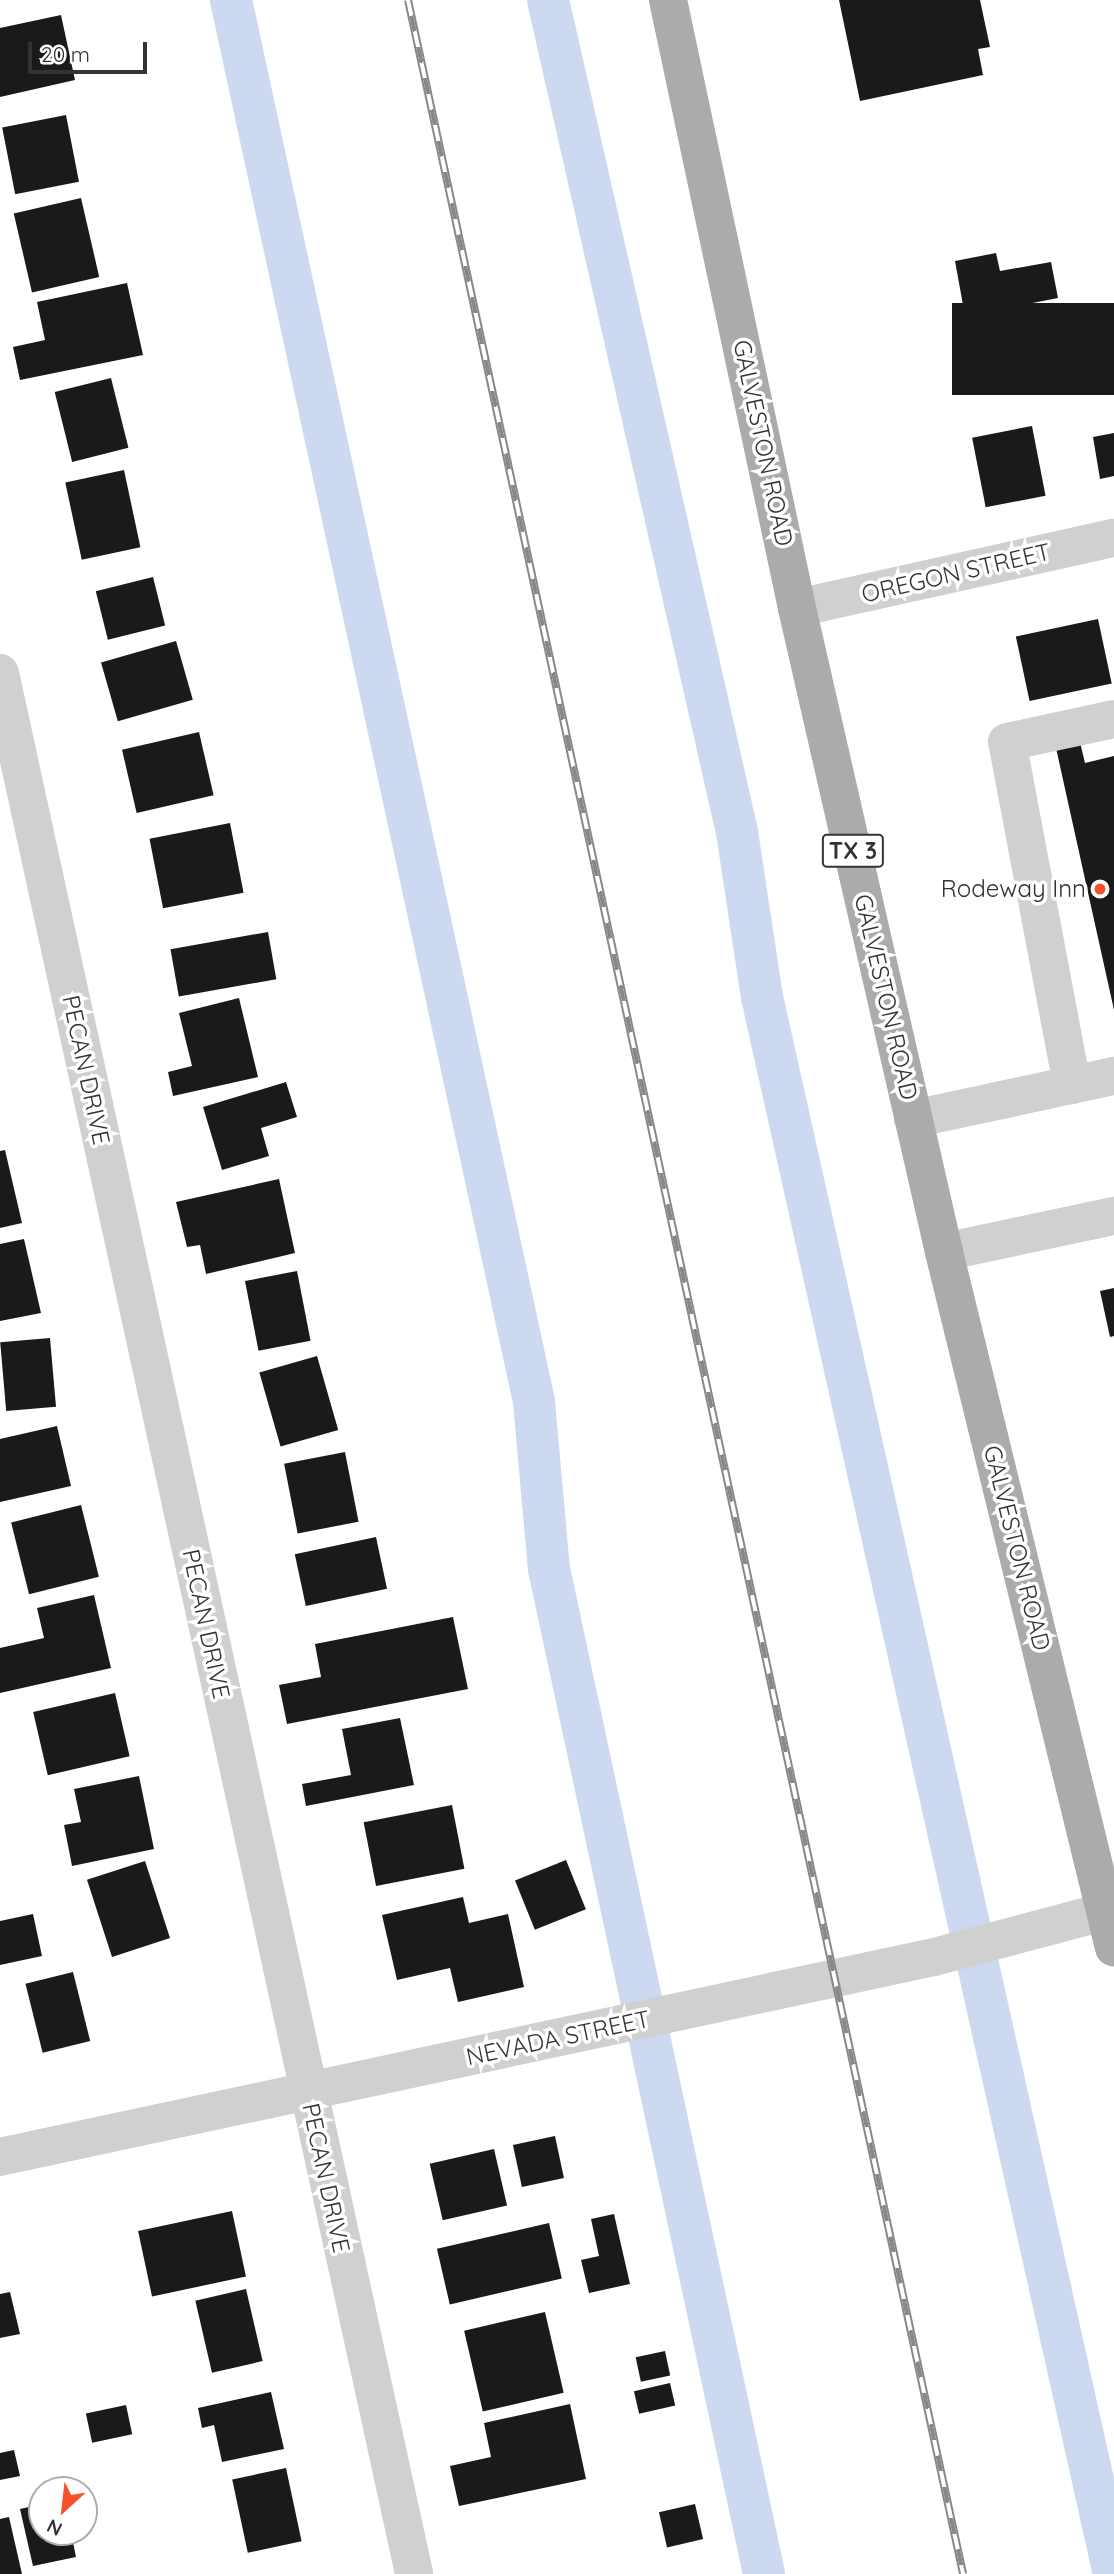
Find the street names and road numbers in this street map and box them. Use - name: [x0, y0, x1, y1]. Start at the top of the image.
- street label: GALVESTON ROAD: [727, 337, 799, 549]
- street label: OREGON STREET: [859, 537, 1053, 609]
- road number: TX 3: [822, 832, 884, 870]
- street label: GALVESTON ROAD: [848, 891, 924, 1103]
- street label: PECAN DRIVE: [56, 993, 116, 1147]
- street label: GALVESTON ROAD: [978, 1443, 1056, 1653]
- street label: PECAN DRIVE: [176, 1547, 236, 1701]
- street label: NEVADA STREET: [464, 2004, 652, 2072]
- street label: PECAN DRIVE: [296, 2101, 356, 2255]

